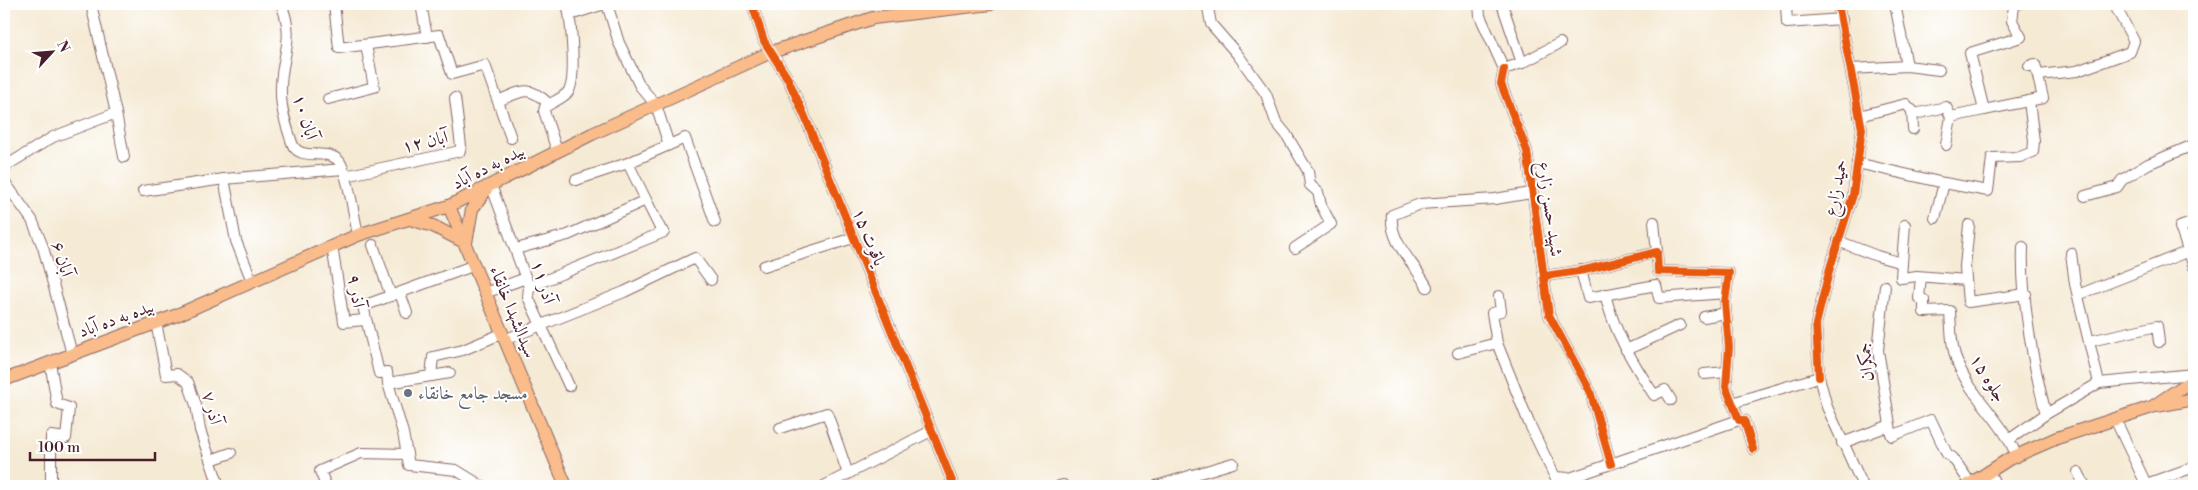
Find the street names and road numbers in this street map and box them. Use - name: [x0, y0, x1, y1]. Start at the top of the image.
- street label: آبان ۱۰: [287, 91, 323, 145]
- street label: آبان ۱۲: [400, 125, 452, 158]
- street label: بیده به ده آباد: [448, 139, 528, 195]
- street label: حمید زارع: [1819, 157, 1856, 219]
- street label: شهید حسن زارع: [1529, 160, 1568, 258]
- street label: یاقوت ۱۵: [847, 205, 892, 271]
- street label: آبان ۶: [46, 238, 79, 282]
- street label: آذر ۱۱: [526, 258, 561, 308]
- street label: سیدالشهدا خانقاء: [484, 262, 542, 362]
- street label: آذر ۹: [342, 273, 370, 311]
- street label: بیده به ده آباد: [75, 295, 157, 343]
- street label: جمکران: [1853, 341, 1879, 383]
- street label: جلوه ۱۵: [1964, 350, 2012, 406]
- street label: آذر ۷: [197, 389, 228, 429]

